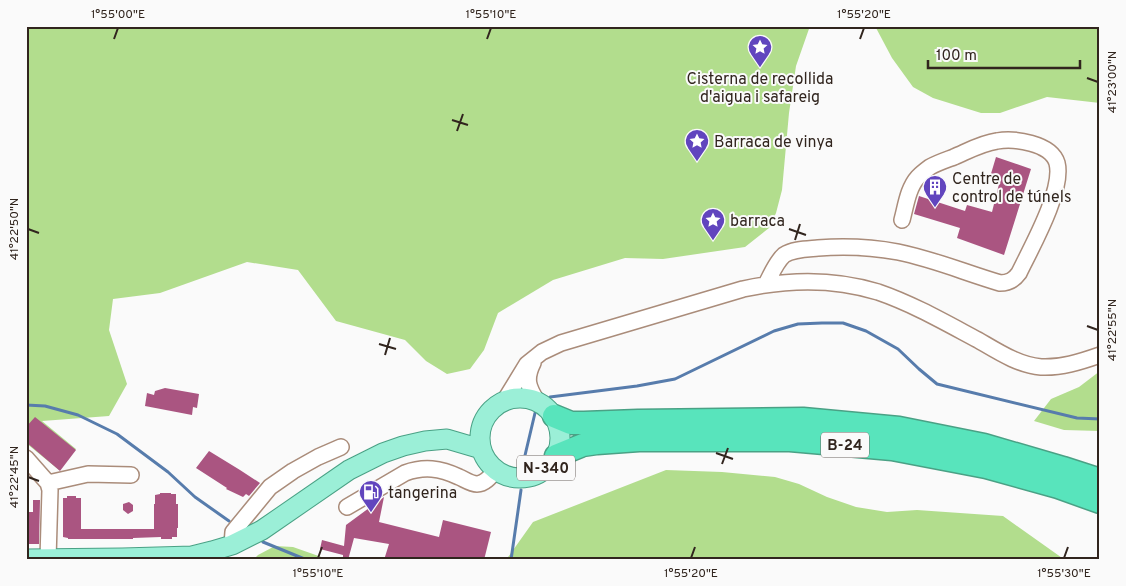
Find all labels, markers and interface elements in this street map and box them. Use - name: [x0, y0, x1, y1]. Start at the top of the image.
- text: 1°55'00"E: [91, 7, 145, 23]
- text: 1°55'10"E: [465, 7, 517, 23]
- text: 1°55'20"E: [837, 7, 891, 23]
- place icon: Cisterna de recollida d'aigua i safareig: [747, 34, 773, 68]
- scale bar: [928, 38, 1081, 70]
- text: 100 m: [936, 47, 977, 66]
- text: 41°23'00"N: [1105, 51, 1121, 113]
- place label: Cisterna de recollida d'aigua i safareig: [687, 70, 833, 108]
- place icon: Barraca de vinya: [684, 128, 710, 162]
- place label: Barraca de vinya: [714, 133, 833, 153]
- place label: Centre de control de túnels: [952, 170, 1071, 208]
- building icon: Centre de control de túnels: [922, 174, 948, 208]
- text: 41°22'50"N: [7, 198, 23, 260]
- place icon: barraca: [700, 207, 726, 241]
- place label: barraca: [730, 212, 785, 232]
- text: 41°22'55"N: [1105, 299, 1121, 361]
- road number: B-24: [821, 432, 869, 458]
- text: 41°22'45"N: [7, 446, 23, 508]
- road number: N-340: [517, 456, 575, 480]
- fuel station icon: tangerina: [358, 479, 384, 513]
- place label: tangerina: [388, 484, 457, 504]
- text: 1°55'10"E: [292, 566, 344, 582]
- text: 1°55'20"E: [664, 566, 718, 582]
- text: 1°55'30"E: [1037, 566, 1091, 582]

